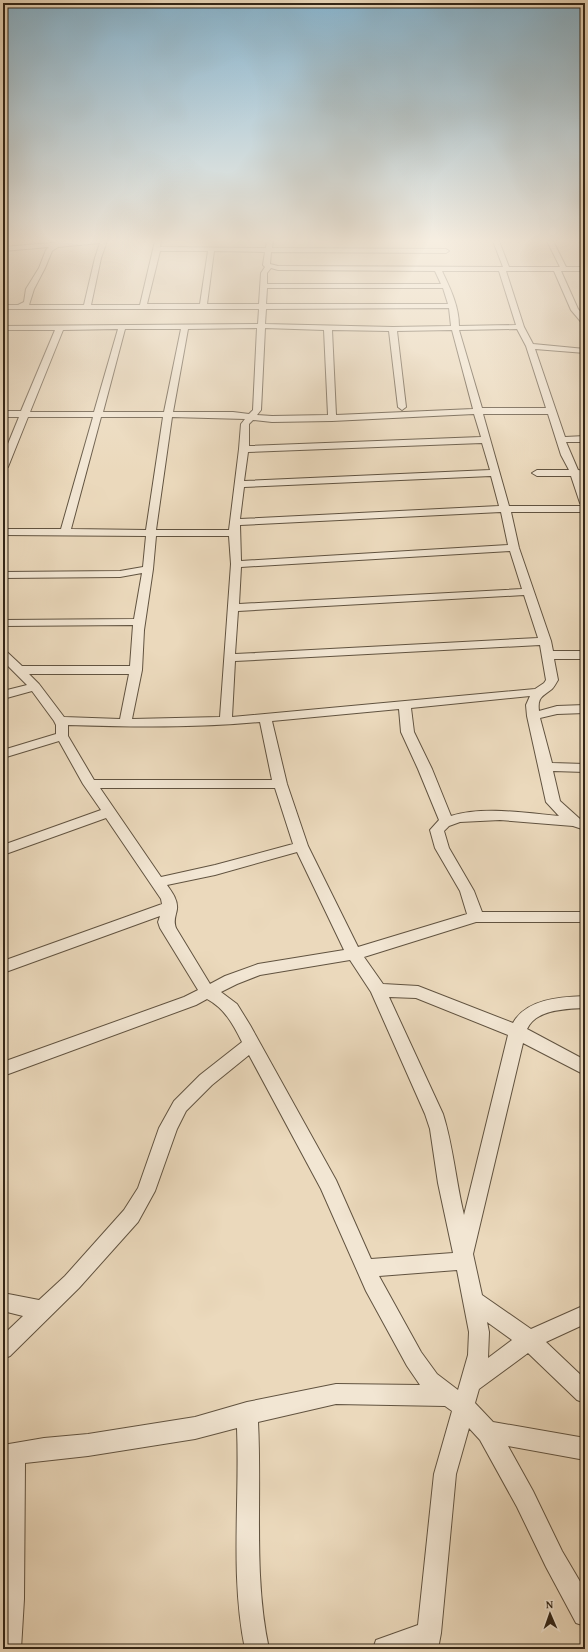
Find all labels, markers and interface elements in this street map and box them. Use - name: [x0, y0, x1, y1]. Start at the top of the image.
- north arrow: [530, 1594, 570, 1634]
- text: N: [546, 1596, 554, 1612]

